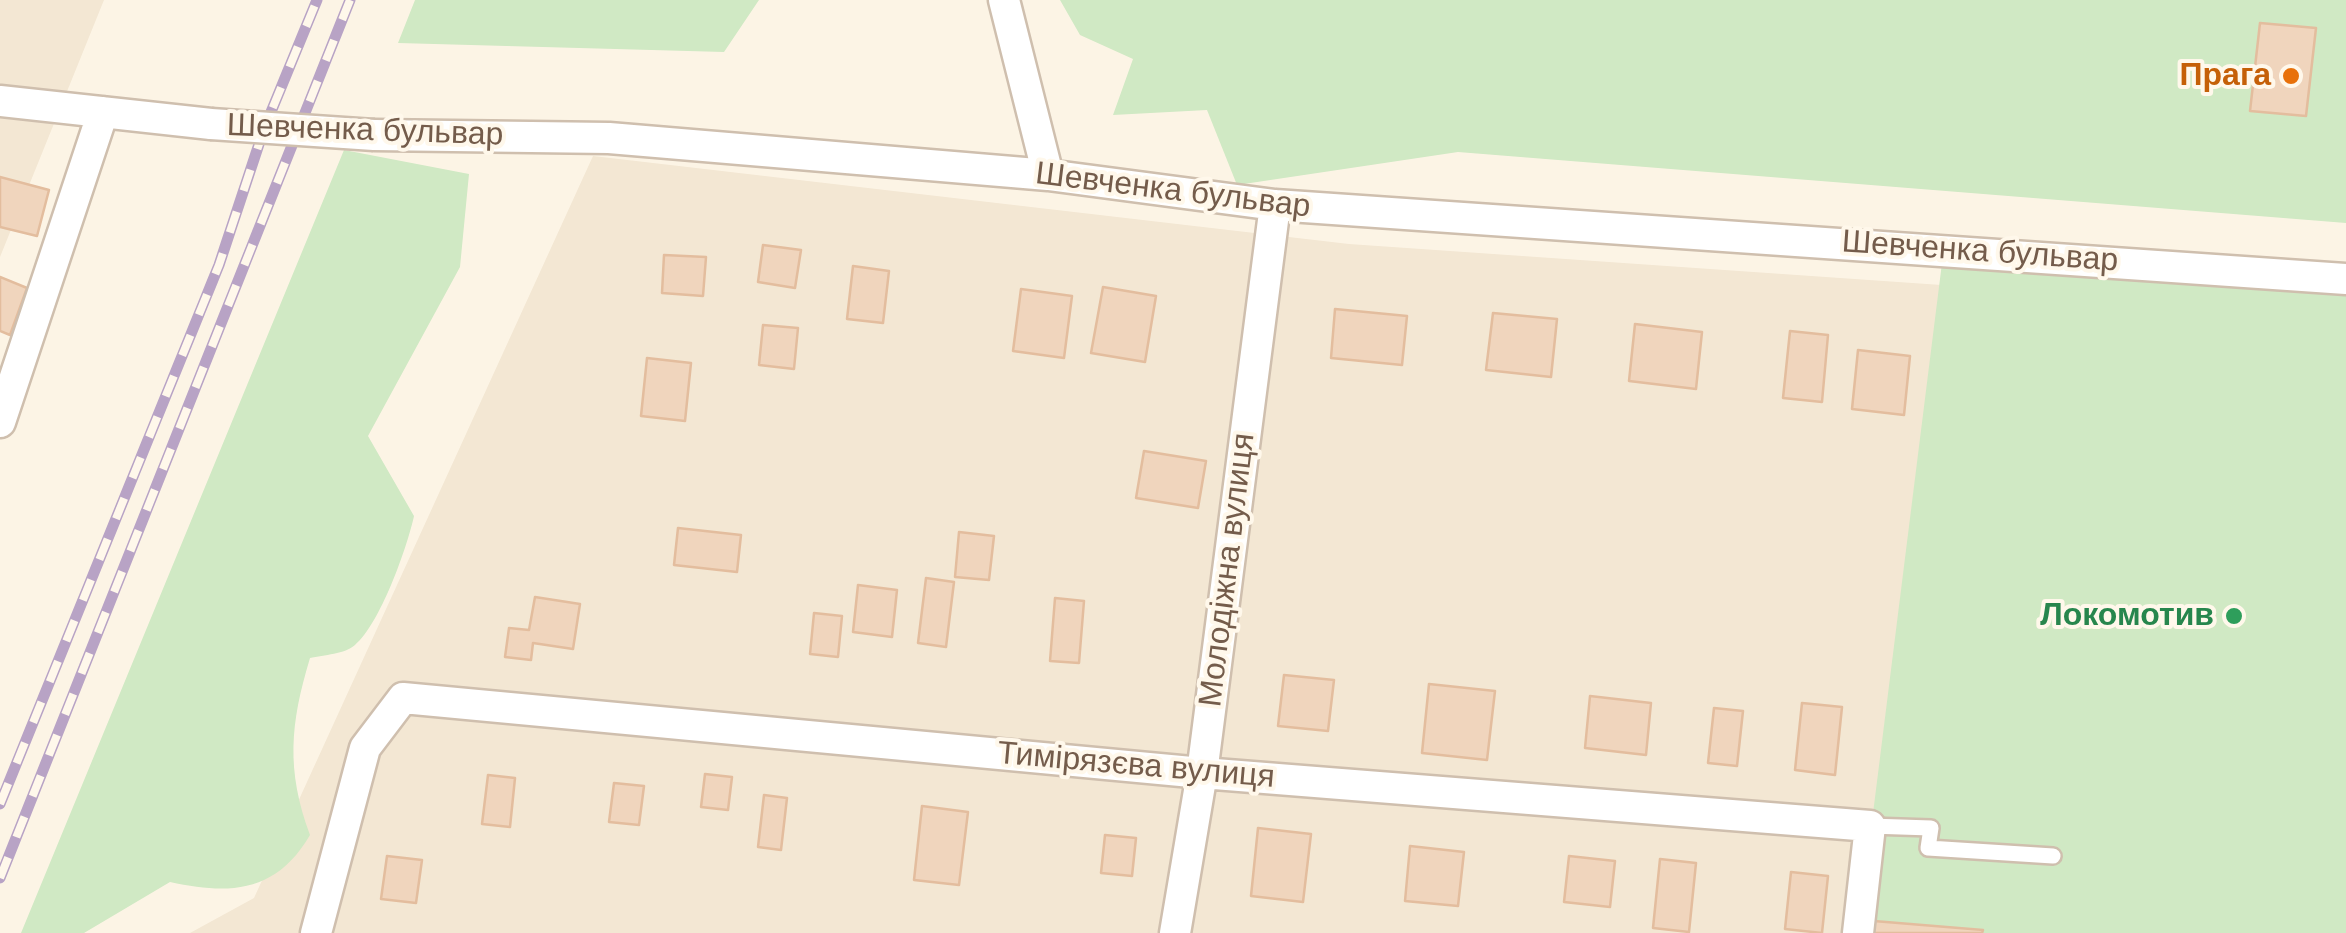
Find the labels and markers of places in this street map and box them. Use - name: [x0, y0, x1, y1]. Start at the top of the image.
- place label: Прага: [2180, 57, 2271, 95]
- marker: Прага: [2280, 65, 2302, 87]
- place label: Локомотив: [2040, 597, 2214, 635]
- marker: Локомотив: [2223, 605, 2245, 627]

